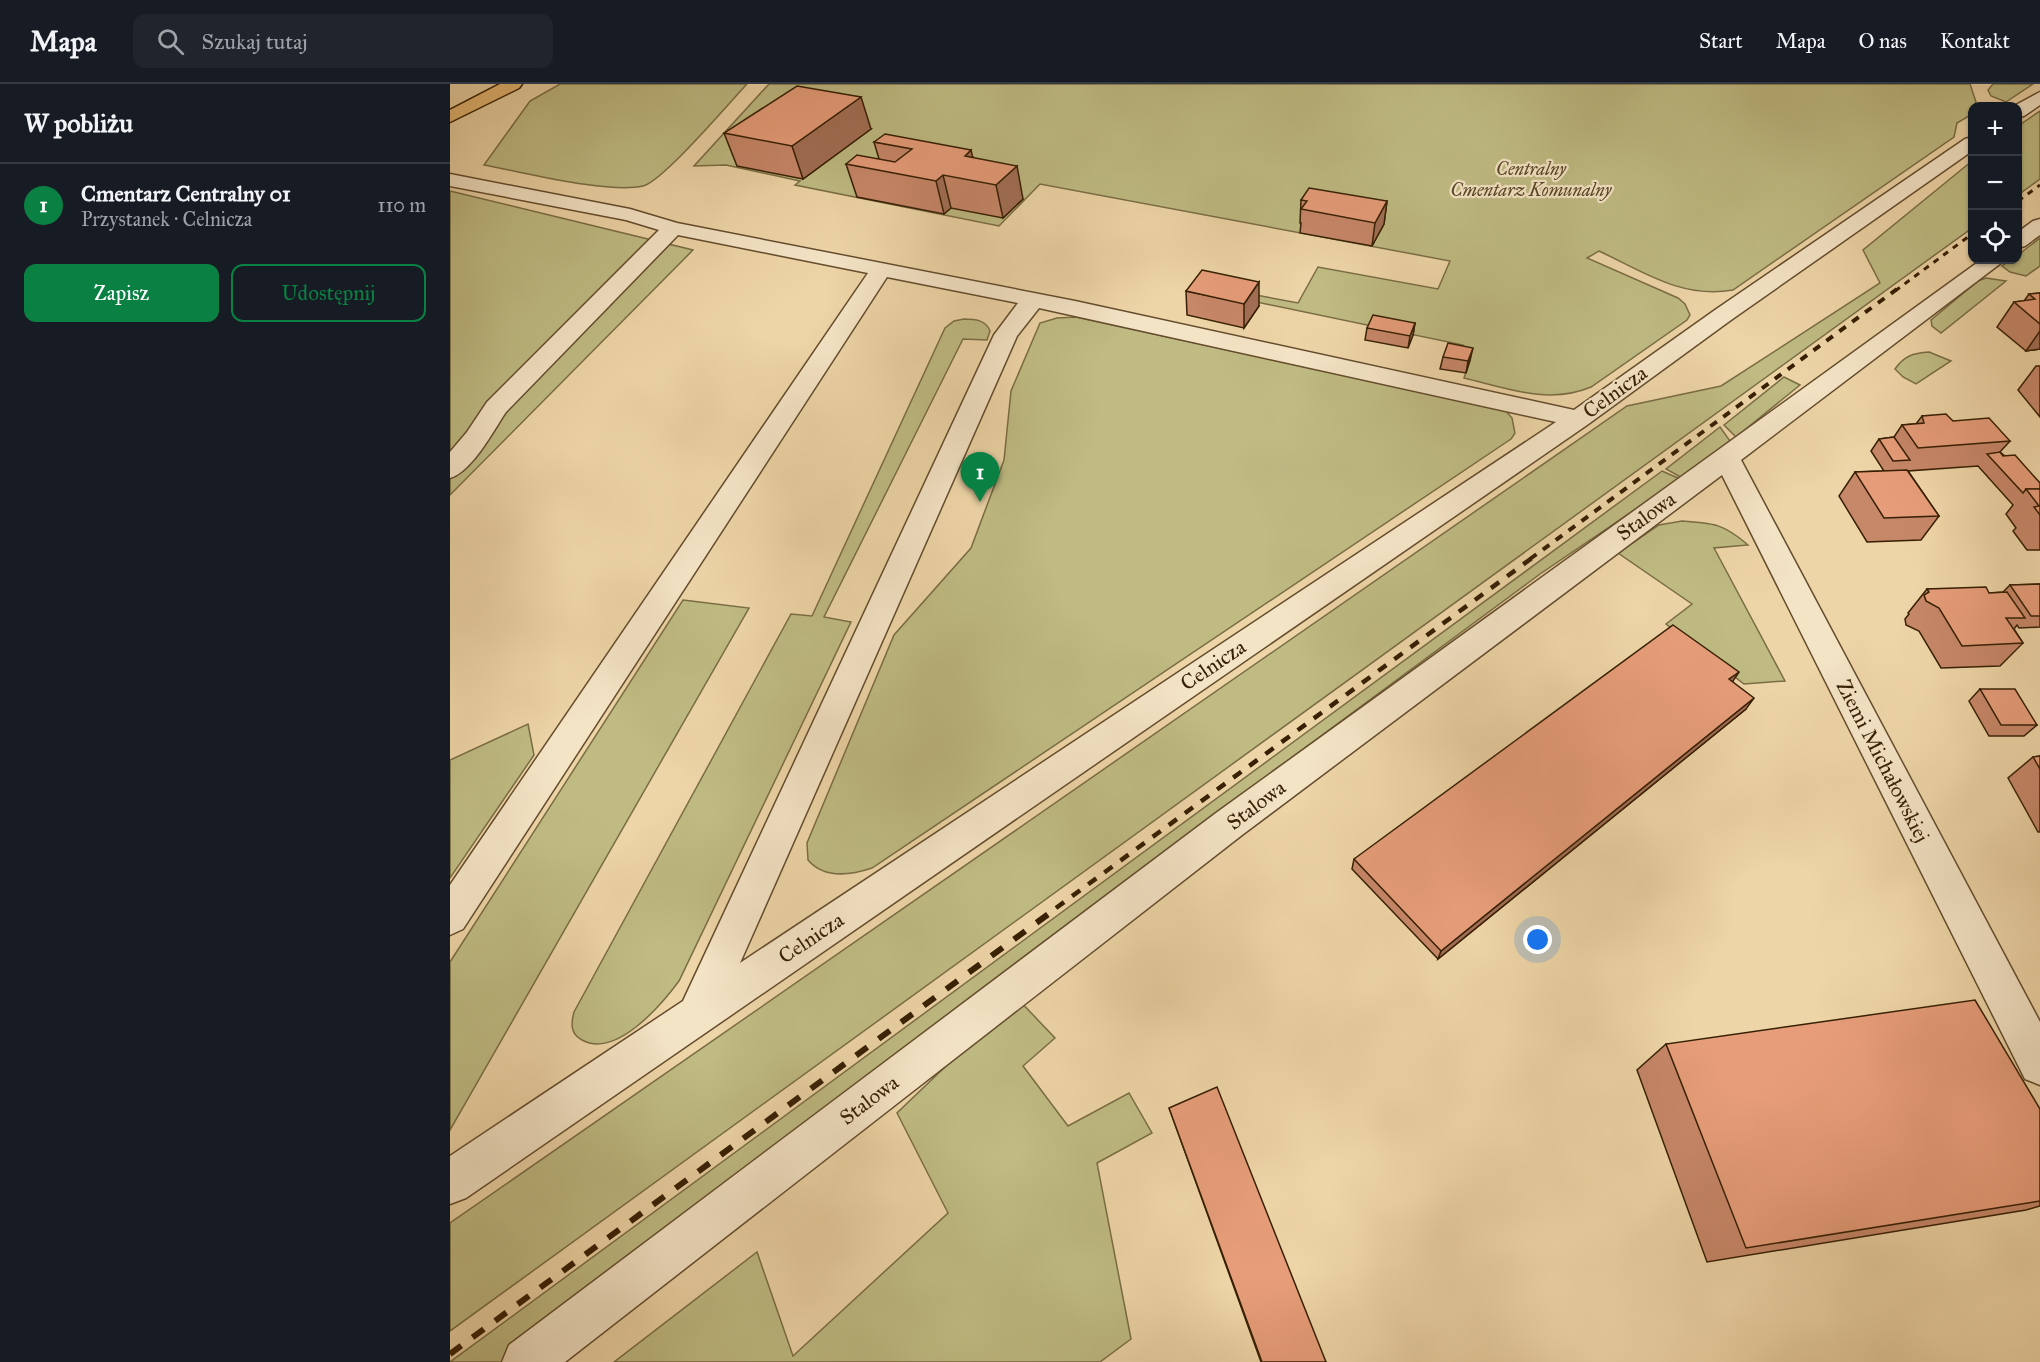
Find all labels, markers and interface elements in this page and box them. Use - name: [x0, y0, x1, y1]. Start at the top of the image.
- search box: [133, 14, 553, 68]
- text: Mapa: [30, 24, 97, 59]
- icon: search: [154, 25, 187, 58]
- text: Szukaj tutaj: [202, 28, 308, 55]
- text: Start: [1699, 28, 1743, 54]
- text: Mapa: [1776, 28, 1826, 54]
- text: O nas: [1859, 28, 1907, 54]
- text: Kontakt: [1940, 28, 2010, 54]
- map controls: [1968, 102, 2022, 264]
- button: +: [1968, 102, 2022, 156]
- text: W pobliżu: [24, 107, 133, 139]
- button: −: [1968, 156, 2022, 210]
- park label: Centralny Cmentarz Komunalny: [1451, 158, 1613, 201]
- text: Cmentarz Centralny 01: [81, 180, 291, 207]
- text: 1: [40, 193, 47, 217]
- text: 110 m: [378, 193, 426, 217]
- text: Przystanek · Celnicza: [81, 207, 252, 231]
- button: locate: [1968, 210, 2022, 264]
- button: Zapisz: [24, 264, 219, 322]
- button: Udostępnij: [231, 264, 426, 322]
- street label: Celnicza: [1578, 360, 1652, 424]
- pin: 1: [960, 452, 1000, 502]
- street label: Stalowa: [1611, 486, 1681, 546]
- street label: Celnicza: [1175, 634, 1251, 696]
- street label: Ziemi Michałowskiej: [1831, 675, 1935, 847]
- street label: Stalowa: [1221, 774, 1291, 836]
- street label: Celnicza: [773, 907, 849, 969]
- your location: [1523, 925, 1552, 954]
- street label: Stalowa: [834, 1069, 904, 1131]

